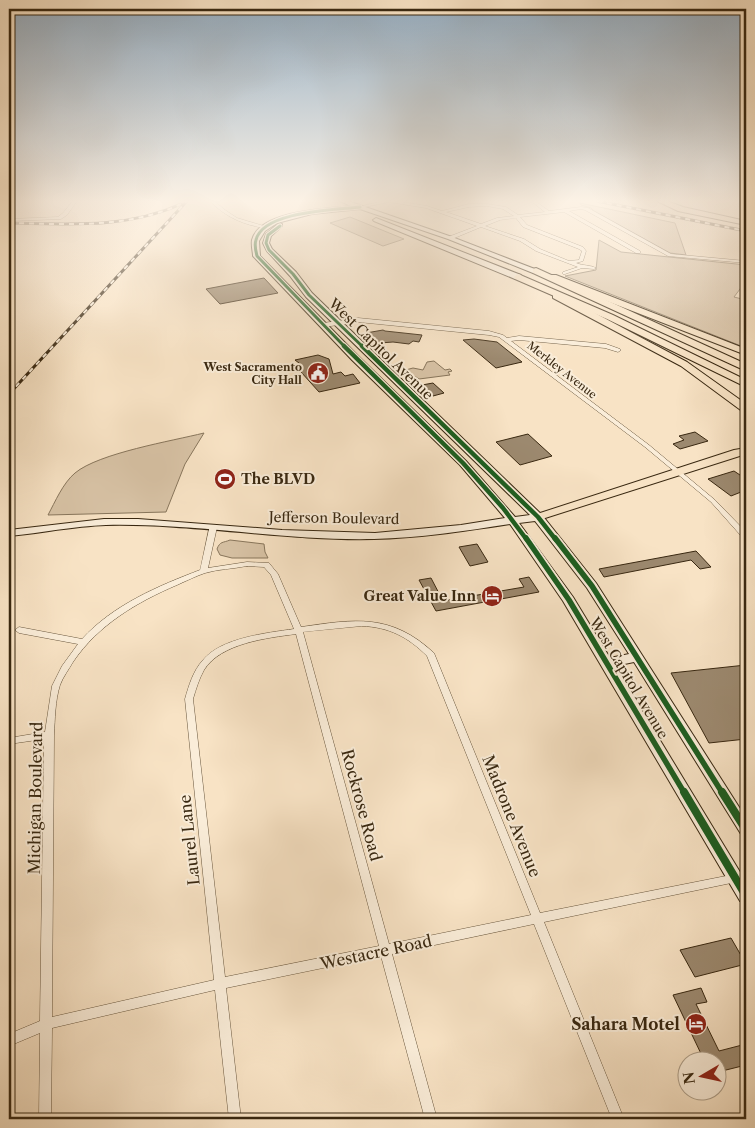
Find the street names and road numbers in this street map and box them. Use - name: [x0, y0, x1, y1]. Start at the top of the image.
- street label: West Capitol Avenue: [324, 294, 437, 404]
- street label: Merkley Avenue: [524, 338, 600, 402]
- street label: Jefferson Boulevard: [267, 508, 400, 528]
- street label: West Capitol Avenue: [585, 613, 672, 742]
- street label: Michigan Boulevard: [24, 721, 46, 874]
- street label: Rockrose Road: [337, 747, 387, 863]
- street label: Madrone Avenue: [478, 752, 546, 880]
- street label: Laurel Lane: [174, 794, 204, 886]
- street label: Westacre Road: [317, 930, 434, 974]

